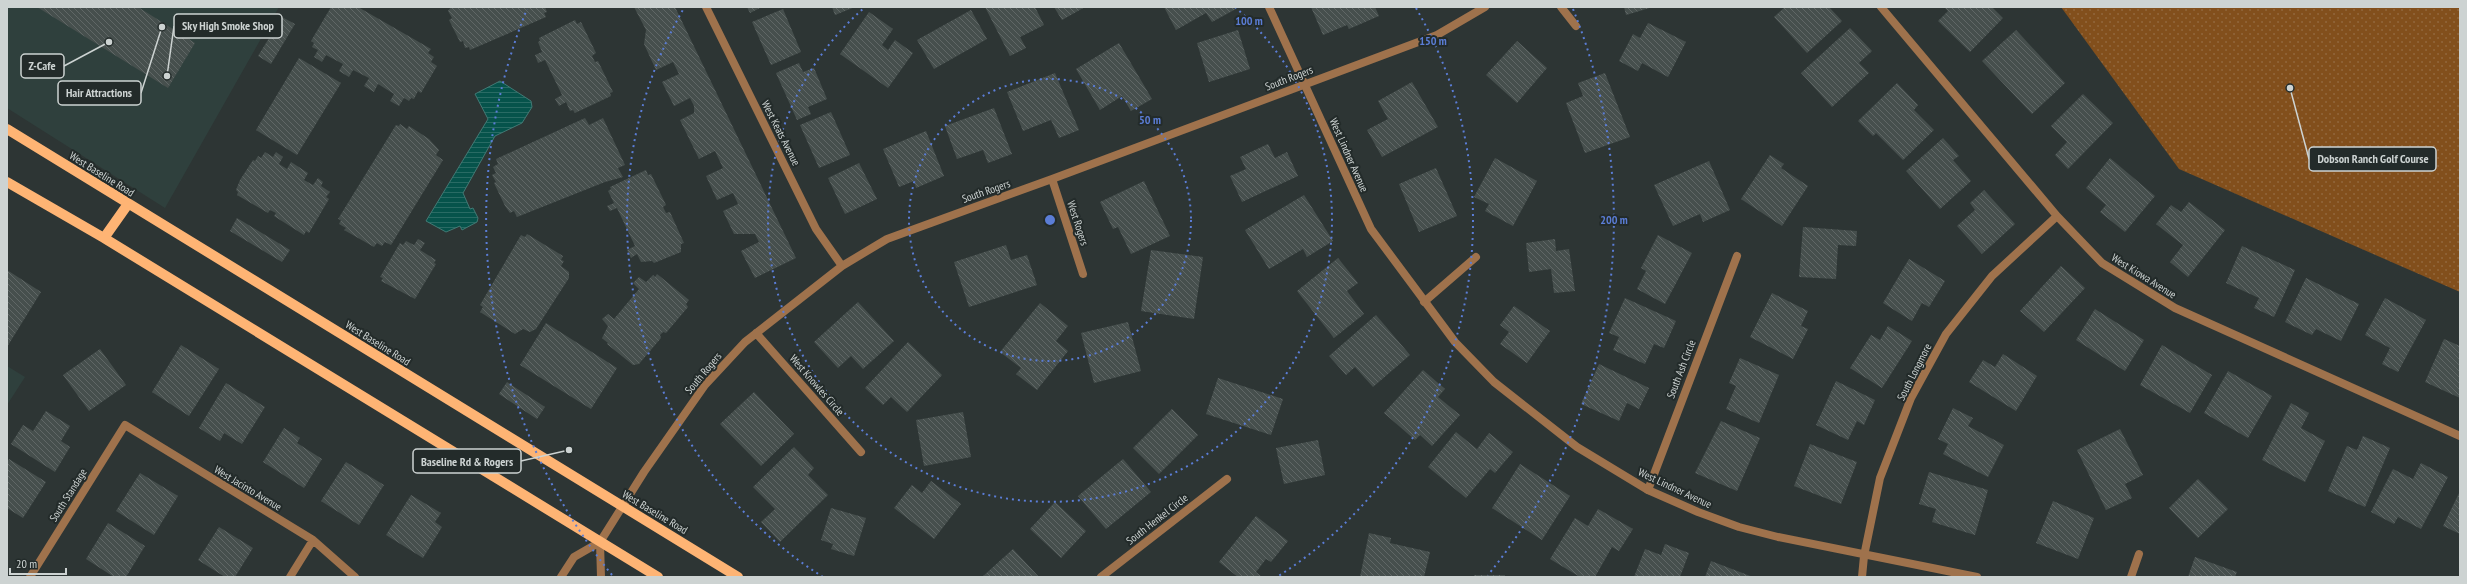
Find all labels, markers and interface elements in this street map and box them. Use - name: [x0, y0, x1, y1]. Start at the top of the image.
- text: 100 m: [1235, 13, 1263, 28]
- callout: Sky High Smoke Shop: [174, 14, 282, 38]
- text: Sky High Smoke Shop: [182, 18, 275, 33]
- text: 150 m: [1419, 33, 1447, 48]
- callout: Z-Cafe: [21, 54, 64, 78]
- text: Z-Cafe: [28, 58, 56, 73]
- street label: South Rogers: [1263, 62, 1315, 94]
- callout: Hair Attractions: [58, 81, 141, 105]
- text: Hair Attractions: [66, 85, 132, 100]
- street label: West Keats Avenue: [759, 98, 804, 168]
- text: 50 m: [1139, 112, 1161, 127]
- street label: West Lindner Avenue: [1326, 116, 1372, 195]
- callout: Dobson Ranch Golf Course: [2309, 147, 2436, 171]
- street label: West Baseline Road: [67, 148, 137, 200]
- text: Dobson Ranch Golf Course: [2317, 151, 2429, 166]
- street label: South Rogers: [960, 176, 1012, 206]
- street label: West Rogers: [1064, 199, 1092, 247]
- text: 200 m: [1600, 212, 1628, 227]
- centre of rings: [1043, 213, 1057, 227]
- street label: West Kiowa Avenue: [2109, 251, 2179, 302]
- street label: West Baseline Road: [343, 317, 413, 369]
- street label: South Ash Circle: [1663, 337, 1699, 400]
- street label: South Longmore: [1894, 341, 1935, 403]
- street label: South Rogers: [682, 349, 725, 397]
- street label: West Knowles Circle: [787, 352, 848, 419]
- callout: Baseline Rd & Rogers: [413, 449, 521, 473]
- text: Baseline Rd & Rogers: [421, 454, 513, 469]
- street label: West Jacinto Avenue: [212, 462, 285, 514]
- street label: West Lindner Avenue: [1636, 465, 1714, 511]
- street label: South Standage: [46, 466, 90, 524]
- street label: West Baseline Road: [620, 487, 690, 537]
- street label: South Henkel Circle: [1123, 490, 1191, 548]
- scale bar: [10, 550, 66, 576]
- text: 20 m: [16, 556, 37, 571]

